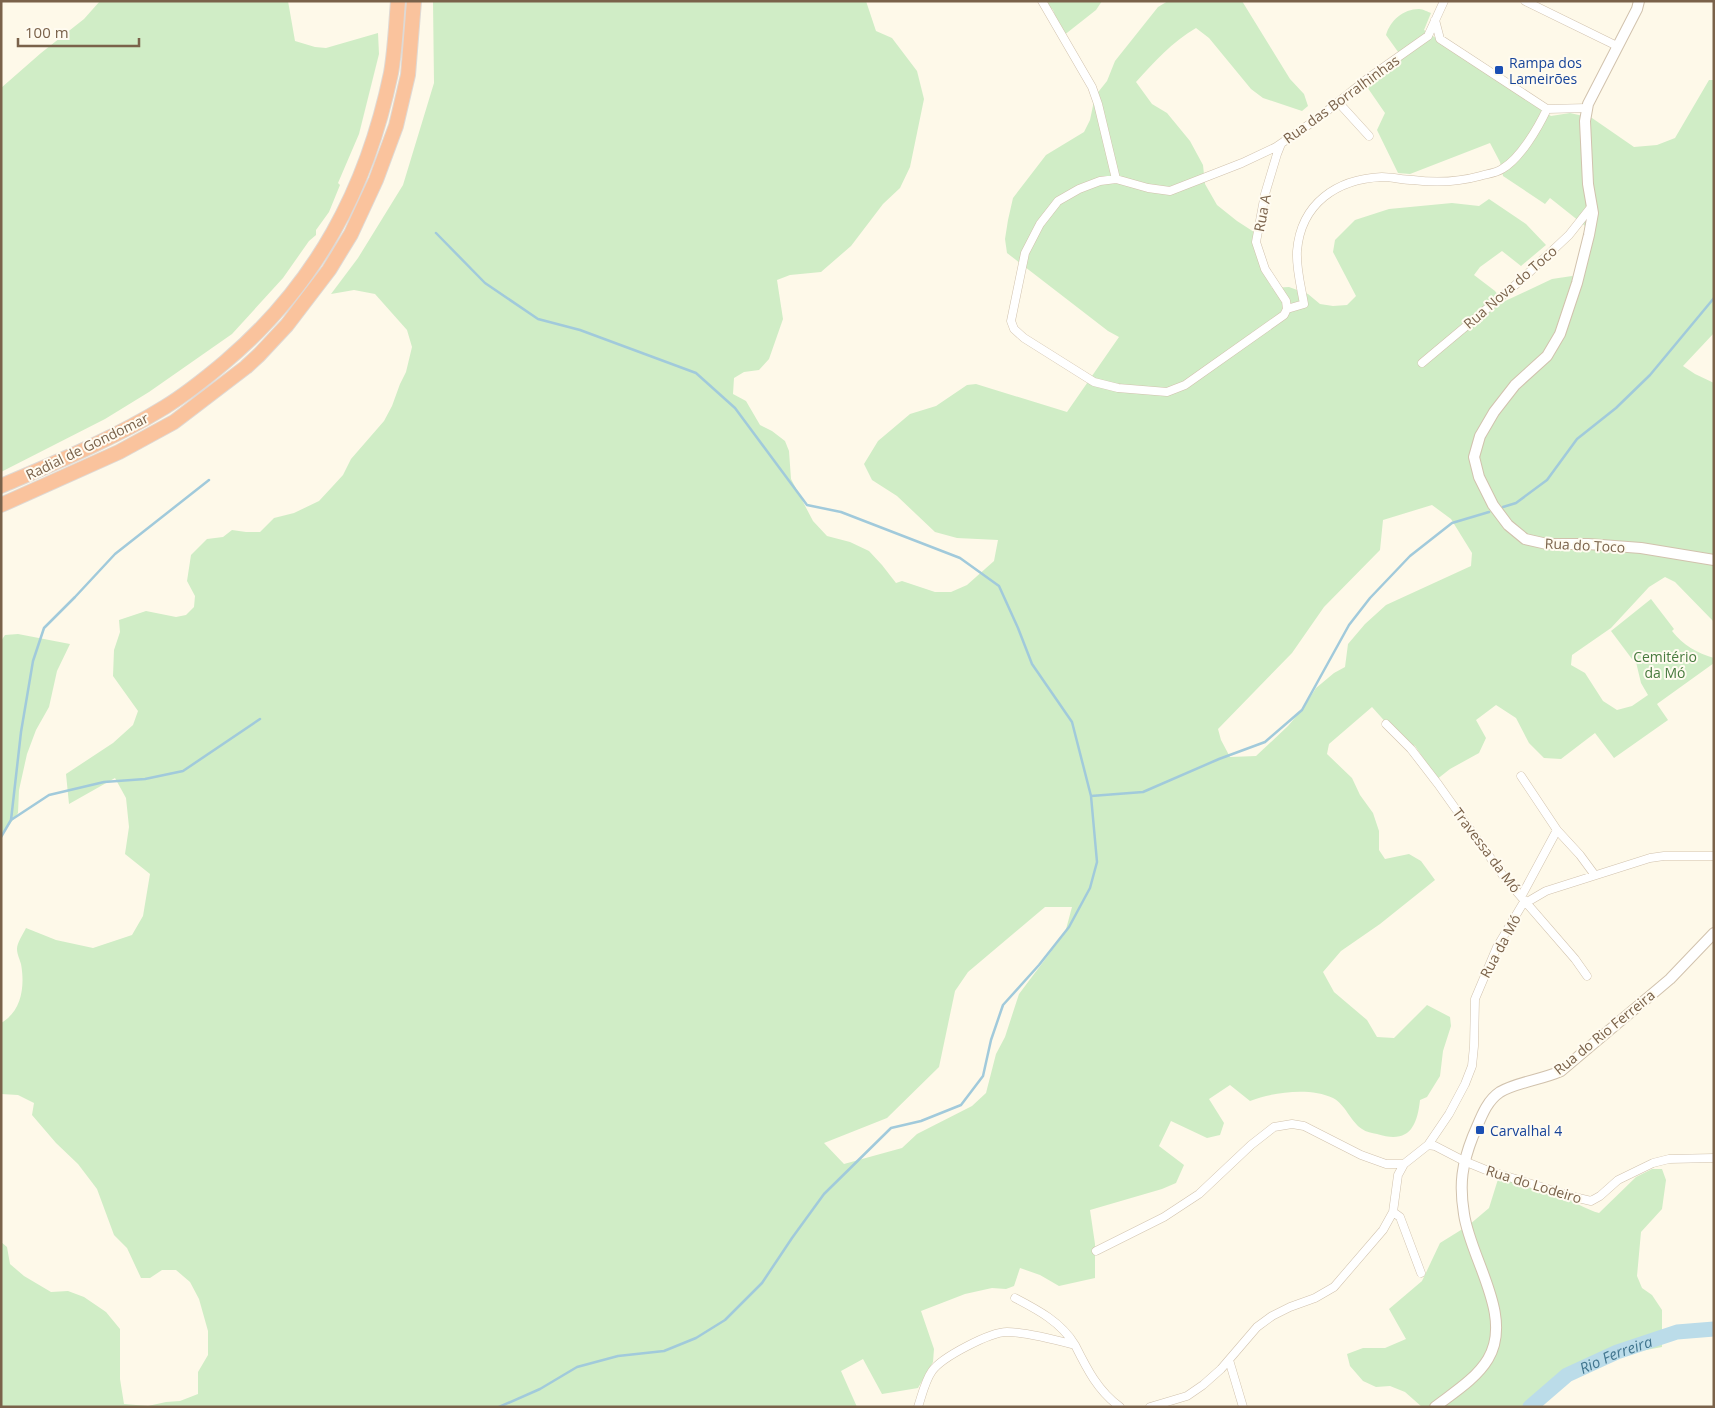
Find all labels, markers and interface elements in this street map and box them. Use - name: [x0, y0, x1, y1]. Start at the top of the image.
- scale bar: [18, 15, 139, 47]
- text: 100 m: [25, 22, 69, 42]
- street label: Rua das Borralhinhas: [1279, 50, 1403, 148]
- place label: Rampa dos Lameirões: [1509, 53, 1582, 88]
- marker: Rampa dos Lameirões: [1493, 64, 1505, 76]
- street label: Rua A: [1249, 193, 1275, 233]
- street label: Rua Nova do Toco: [1459, 241, 1561, 333]
- street label: Radial de Gondomar: [23, 408, 152, 484]
- street label: Rua do Toco: [1544, 533, 1626, 557]
- park label: Cemitério da Mó: [1633, 647, 1697, 682]
- street label: Travessa da Mó: [1449, 804, 1525, 896]
- street label: Rua da Mó: [1475, 911, 1525, 981]
- street label: Rua do Rio Ferreira: [1549, 985, 1659, 1079]
- place label: Carvalhal 4: [1490, 1121, 1562, 1140]
- marker: Carvalhal 4: [1474, 1124, 1486, 1136]
- street label: Rua do Lodeiro: [1484, 1160, 1584, 1208]
- water label: Rio Ferreira: [1576, 1331, 1655, 1378]

